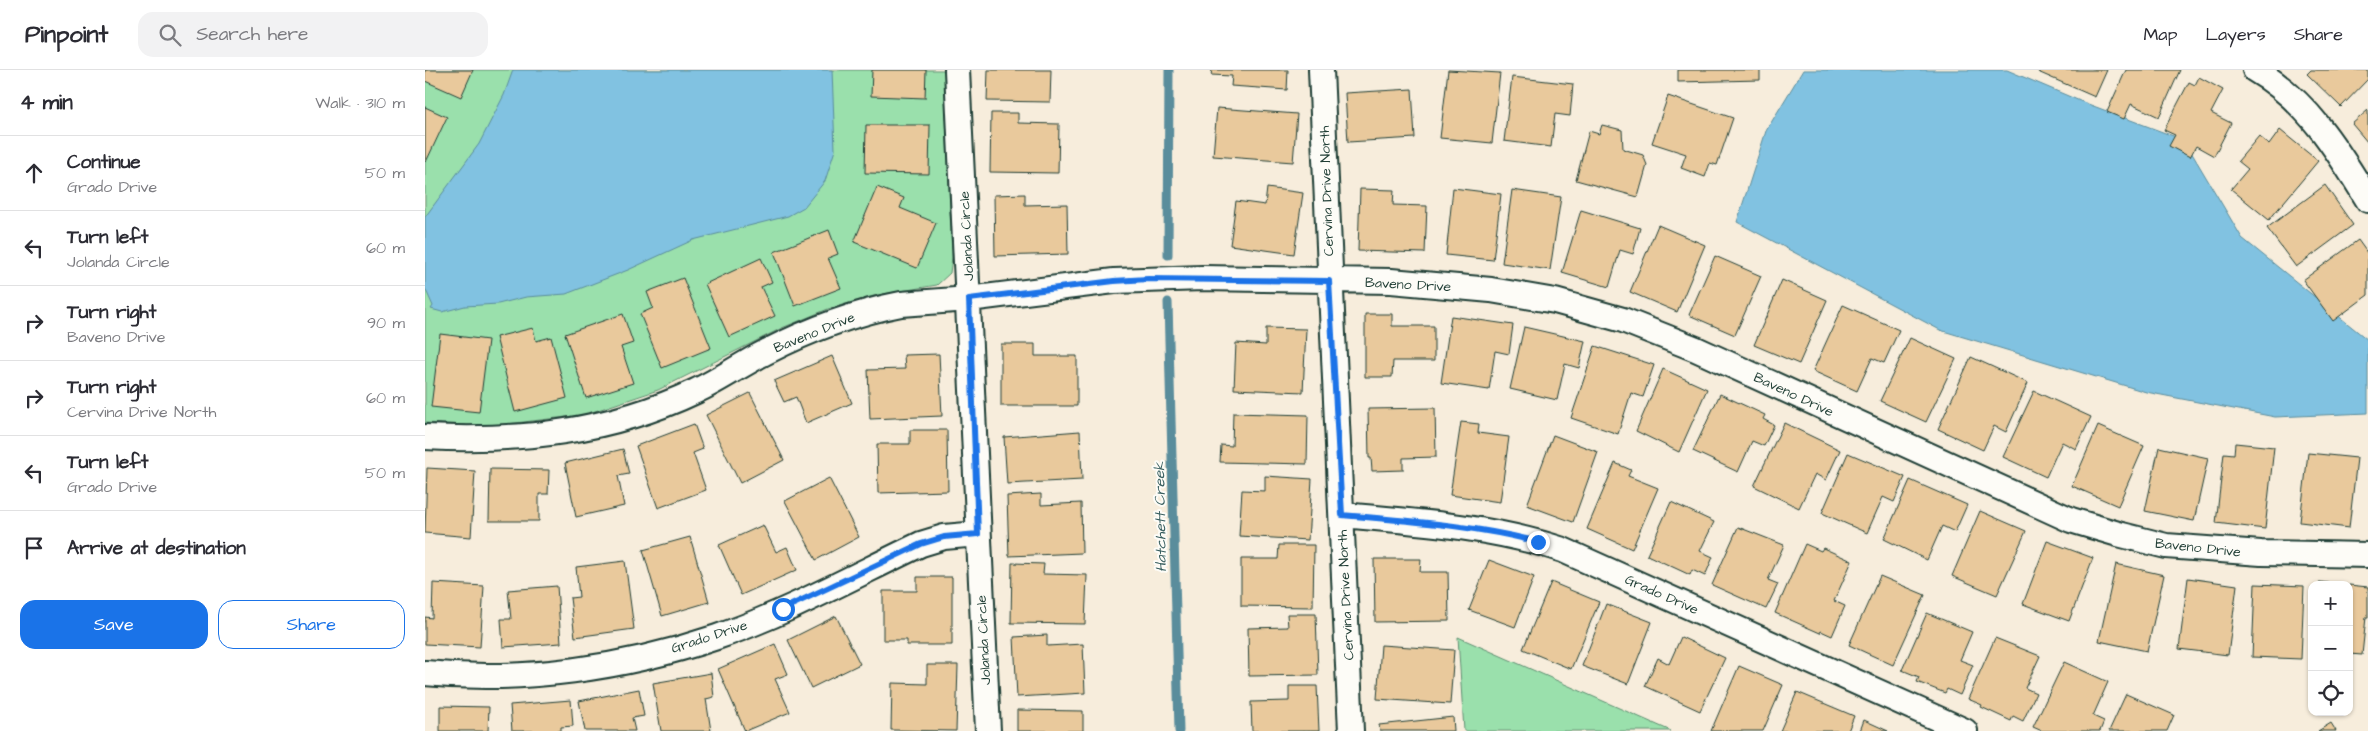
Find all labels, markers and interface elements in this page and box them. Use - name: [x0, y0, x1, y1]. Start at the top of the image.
- search box: [138, 12, 488, 57]
- text: Pinpoint: [25, 18, 108, 52]
- icon: search: [156, 21, 184, 49]
- text: Search here: [196, 21, 308, 48]
- text: Map: [2143, 22, 2177, 47]
- text: Layers: [2205, 22, 2266, 47]
- text: Share: [2294, 22, 2343, 47]
- text: 4 min: [20, 88, 73, 117]
- text: Walk · 310 m: [315, 92, 405, 114]
- street label: Cervina Drive North: [1315, 125, 1339, 257]
- text: Continue: [67, 149, 141, 176]
- icon: ahead: [20, 159, 48, 187]
- text: 50 m: [365, 162, 405, 184]
- text: Grado Drive: [67, 176, 157, 198]
- street label: Jolanda Circle: [955, 190, 979, 281]
- text: Turn left: [67, 224, 148, 251]
- icon: left: [20, 234, 48, 262]
- text: 60 m: [366, 237, 405, 259]
- text: Jolanda Circle: [67, 251, 170, 273]
- street label: Baveno Drive: [1364, 273, 1452, 297]
- text: Turn right: [67, 299, 156, 326]
- street label: Baveno Drive: [771, 307, 858, 358]
- icon: right: [20, 309, 48, 337]
- text: 90 m: [367, 312, 405, 334]
- text: Baveno Drive: [67, 326, 165, 348]
- street label: Baveno Drive: [1750, 368, 1837, 422]
- text: Turn right: [67, 374, 156, 401]
- icon: right: [20, 384, 48, 412]
- text: 60 m: [366, 387, 405, 409]
- text: Cervina Drive North: [67, 401, 216, 423]
- text: Turn left: [67, 449, 148, 476]
- icon: left: [20, 459, 48, 487]
- water label: Hatchett Creek: [1149, 461, 1172, 572]
- text: 50 m: [365, 462, 405, 484]
- text: Grado Drive: [67, 476, 157, 498]
- street label: Cervina Drive North: [1333, 529, 1359, 661]
- route end: [1527, 531, 1550, 554]
- icon: arrive: [20, 534, 48, 562]
- street label: Baveno Drive: [2154, 534, 2242, 562]
- text: Arrive at destination: [67, 535, 246, 562]
- street label: Grado Drive: [1621, 570, 1702, 620]
- map controls: [2308, 581, 2353, 716]
- button: +: [2308, 581, 2353, 626]
- street label: Jolanda Circle: [972, 594, 996, 685]
- route start: [772, 598, 795, 621]
- button: Save: [20, 600, 208, 649]
- button: Share: [218, 600, 405, 649]
- street label: Grado Drive: [669, 615, 750, 659]
- button: −: [2308, 626, 2353, 671]
- button: locate: [2308, 671, 2353, 716]

